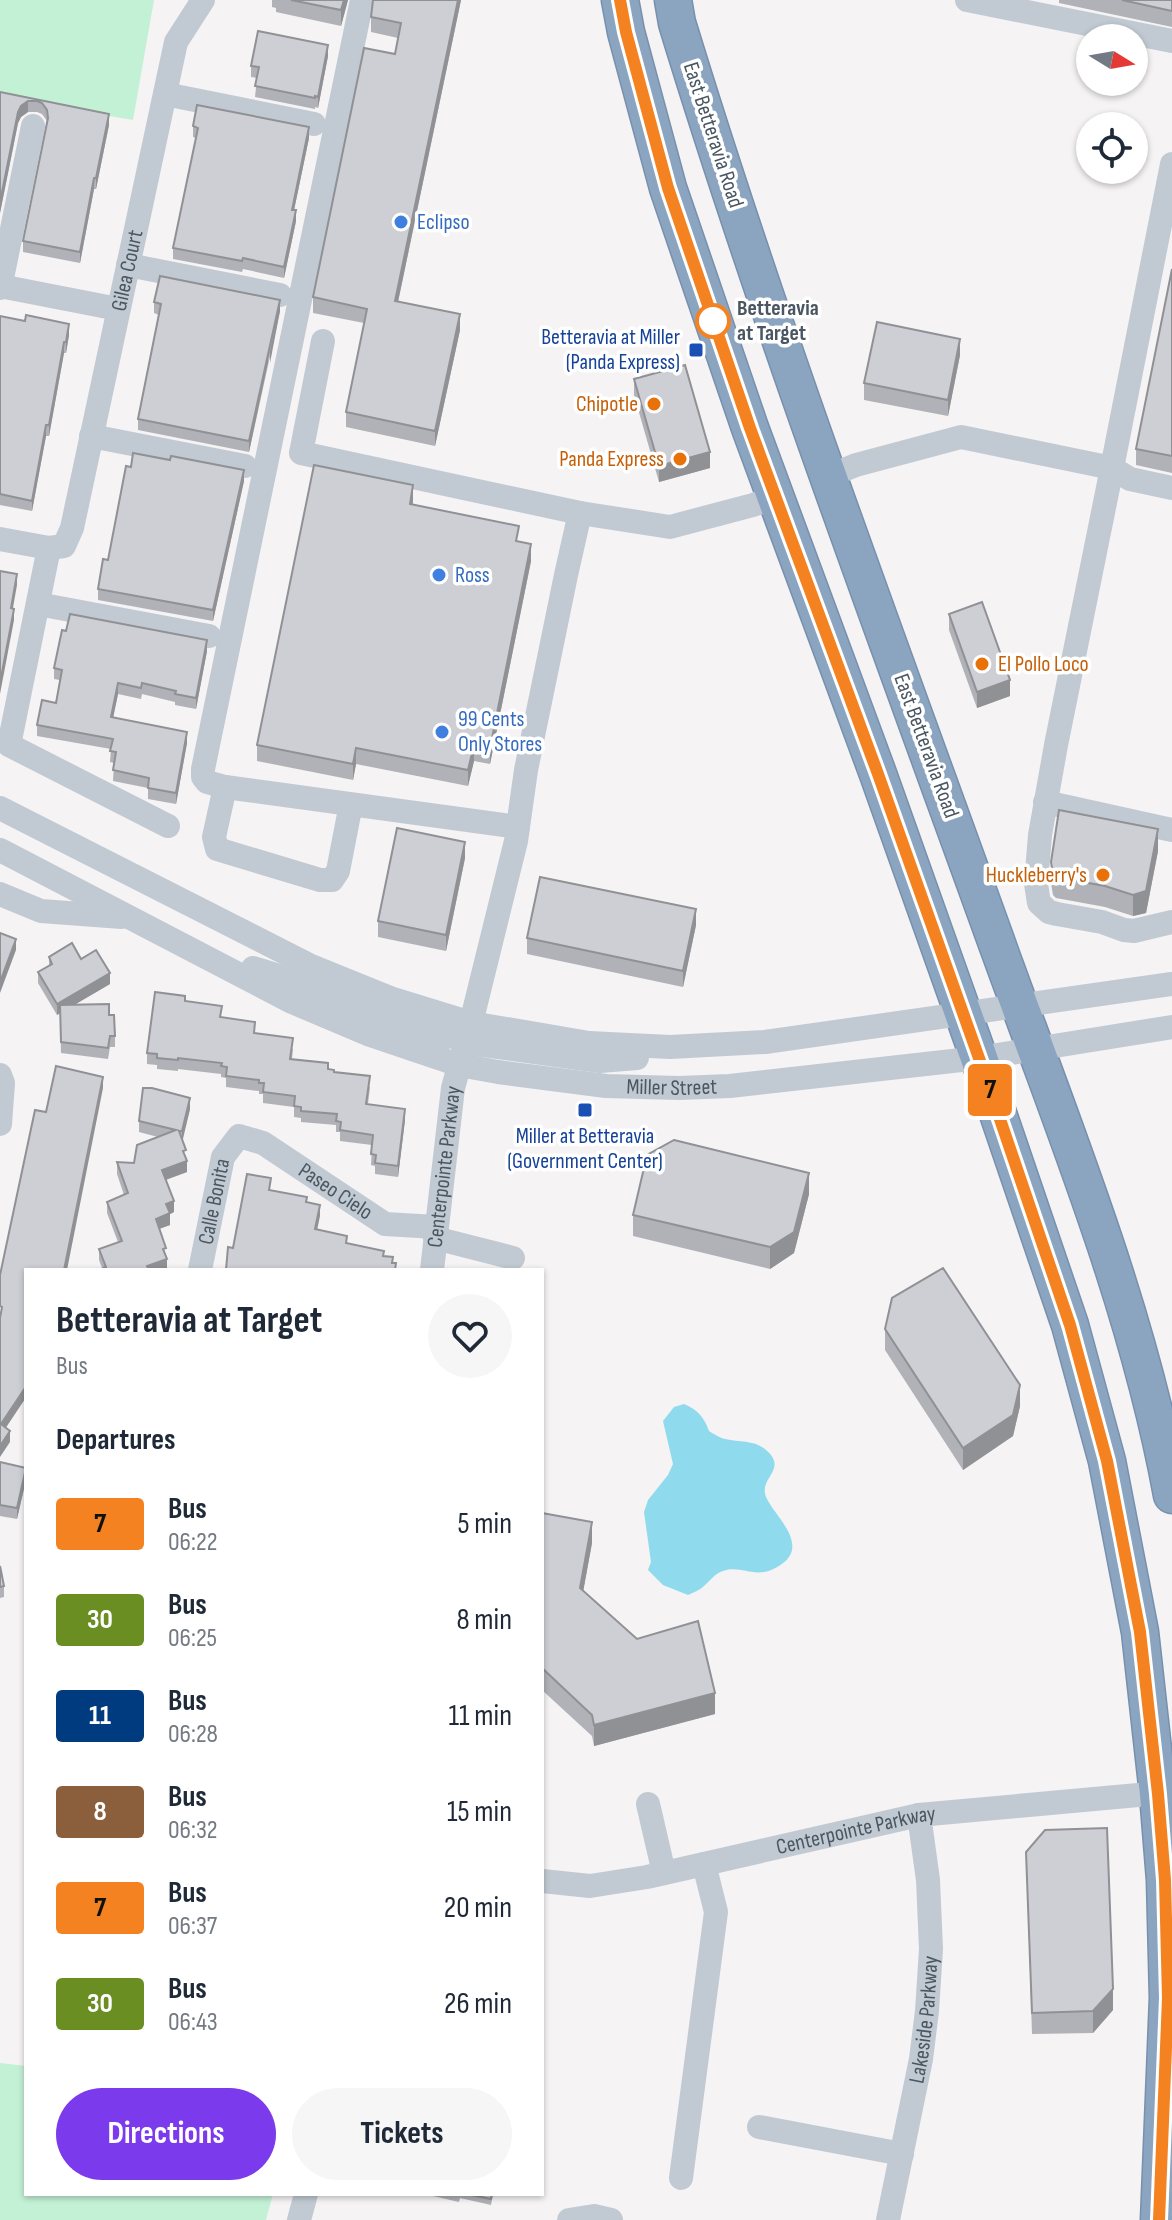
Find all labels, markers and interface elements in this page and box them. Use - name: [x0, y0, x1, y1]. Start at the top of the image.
- north arrow: [1076, 24, 1148, 96]
- map controls: [1076, 24, 1148, 184]
- street label: East Betteravia Road: [677, 59, 749, 211]
- button: locate: [1076, 112, 1148, 184]
- place label: Eclipso: [417, 209, 470, 236]
- marker: Eclipso: [392, 213, 410, 231]
- street label: Gilea Court: [105, 227, 149, 313]
- place label: Betteravia at Target: [737, 295, 819, 347]
- marker: Betteravia at Target: [696, 304, 730, 338]
- place label: Betteravia at Miller (Panda Express): [541, 324, 680, 376]
- marker: Betteravia at Miller (Panda Express): [687, 341, 705, 359]
- place label: Chipotle: [576, 391, 638, 418]
- marker: Chipotle: [645, 395, 663, 413]
- place label: Panda Express: [559, 446, 664, 473]
- marker: Panda Express: [671, 450, 689, 468]
- place label: Ross: [455, 562, 490, 589]
- marker: Ross: [430, 566, 448, 584]
- place label: El Pollo Loco: [998, 651, 1089, 678]
- marker: El Pollo Loco: [973, 655, 991, 673]
- street label: East Betteravia Road: [887, 670, 965, 822]
- place label: 99 Cents Only Stores: [458, 706, 542, 758]
- marker: 99 Cents Only Stores: [433, 723, 451, 741]
- place label: Huckleberry's: [986, 862, 1087, 889]
- marker: Huckleberry's: [1094, 866, 1112, 884]
- line badge: 7: [964, 1064, 1016, 1116]
- street label: Miller Street: [626, 1073, 718, 1102]
- text: 7: [984, 1073, 996, 1106]
- street label: Centerpointe Parkway: [421, 1084, 467, 1249]
- marker: Miller at Betteravia (Government Center): [576, 1101, 594, 1119]
- place label: Miller at Betteravia (Government Center): [507, 1123, 663, 1175]
- street label: Calle Bonita: [192, 1156, 236, 1247]
- street label: Paseo Cielo: [293, 1157, 378, 1226]
- button: heart: [428, 1294, 512, 1378]
- text: Betteravia at Target: [56, 1298, 322, 1343]
- text: Bus: [56, 1351, 88, 1382]
- text: Departures: [56, 1422, 176, 1458]
- text: Bus: [168, 1491, 207, 1527]
- text: 5 min: [458, 1506, 512, 1542]
- text: 7: [94, 1507, 106, 1540]
- text: 06:22: [168, 1527, 217, 1558]
- text: Bus: [168, 1587, 207, 1623]
- text: 8 min: [456, 1602, 512, 1638]
- text: 30: [87, 1603, 113, 1636]
- text: 06:25: [168, 1623, 217, 1654]
- text: Bus: [168, 1683, 207, 1719]
- text: 11 min: [449, 1698, 512, 1734]
- text: 11: [89, 1699, 111, 1732]
- text: 06:28: [168, 1719, 218, 1750]
- text: Bus: [168, 1779, 207, 1815]
- text: 15 min: [447, 1794, 512, 1830]
- text: 8: [93, 1795, 107, 1828]
- street label: Centerpointe Parkway: [773, 1800, 937, 1861]
- text: 06:32: [168, 1815, 218, 1846]
- text: Bus: [168, 1875, 207, 1911]
- text: 20 min: [444, 1890, 512, 1926]
- text: 7: [94, 1891, 106, 1924]
- text: 06:37: [168, 1911, 217, 1942]
- street label: Lakeside Parkway: [903, 1954, 944, 2086]
- text: Bus: [168, 1971, 207, 2007]
- text: 26 min: [444, 1986, 512, 2022]
- text: 30: [87, 1987, 113, 2020]
- text: 06:43: [168, 2007, 218, 2038]
- button: Directions: [56, 2088, 276, 2180]
- button: Tickets: [292, 2088, 512, 2180]

